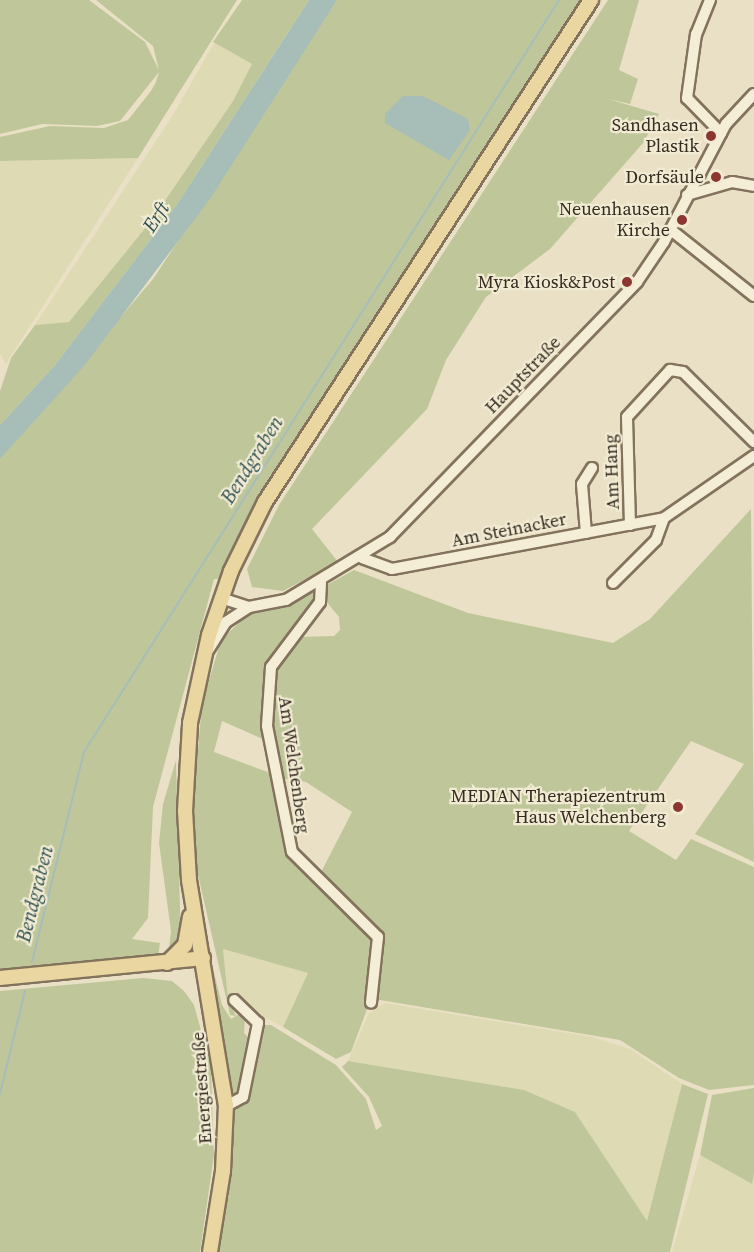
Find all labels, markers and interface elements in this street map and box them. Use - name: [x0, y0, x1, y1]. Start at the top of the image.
- place label: Sandhasen Plastik: [612, 115, 699, 158]
- marker: Sandhasen Plastik: [704, 129, 718, 143]
- place label: Dorfsäule: [625, 166, 704, 188]
- marker: Dorfsäule: [709, 170, 723, 184]
- water label: Erft: [137, 197, 175, 237]
- place label: Neuenhausen Kirche: [559, 199, 670, 242]
- marker: Neuenhausen Kirche: [675, 213, 689, 227]
- place label: Myra Kiosk&Post: [478, 271, 615, 293]
- marker: Myra Kiosk&Post: [620, 275, 634, 289]
- street label: Hauptstraße: [481, 332, 565, 418]
- water label: Bendgraben: [216, 412, 288, 508]
- street label: Am Hang: [600, 434, 624, 510]
- street label: Am Steinacker: [450, 508, 568, 552]
- street label: Am Welchenberg: [274, 695, 314, 835]
- place label: MEDIAN Therapiezentrum Haus Welchenberg: [450, 786, 666, 828]
- marker: MEDIAN Therapiezentrum Haus Welchenberg: [671, 800, 685, 814]
- water label: Bendgraben: [11, 843, 59, 945]
- street label: Energiestraße: [187, 1031, 217, 1145]

